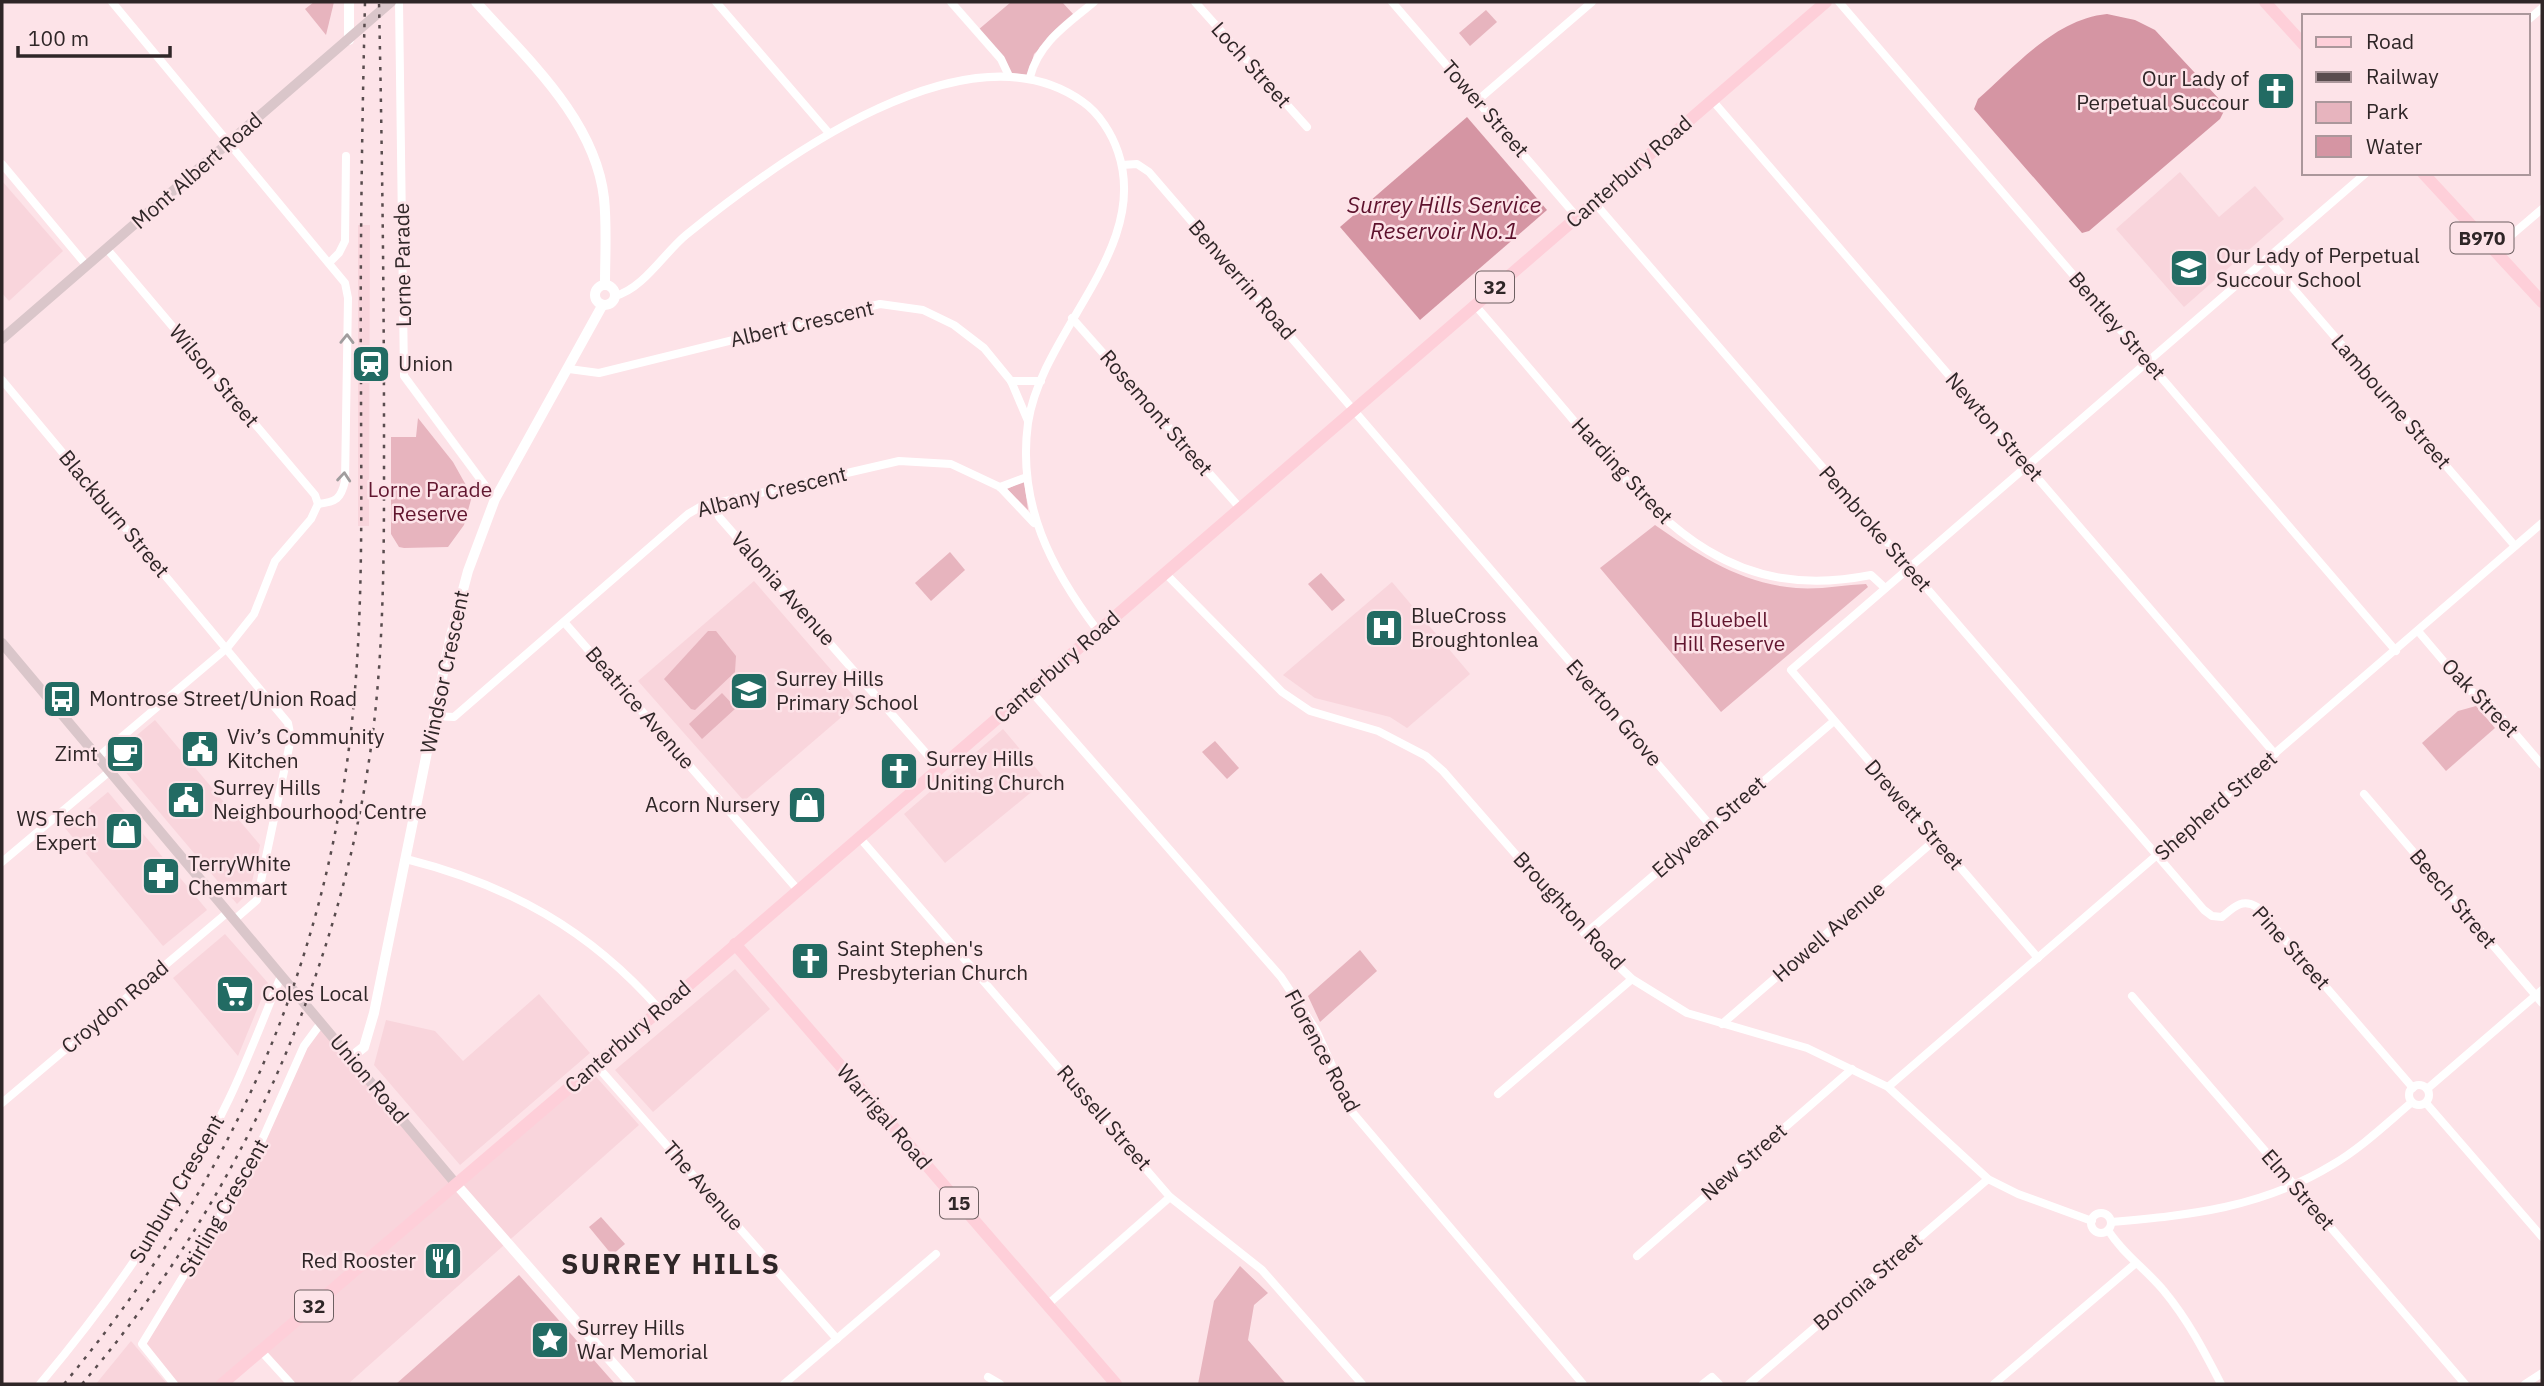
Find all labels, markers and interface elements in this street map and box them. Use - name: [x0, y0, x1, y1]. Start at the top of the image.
- scale bar: [18, 14, 170, 58]
- legend: [2302, 14, 2530, 175]
- street label: Loch Street: [1205, 15, 1298, 114]
- text: 100 m: [28, 24, 89, 52]
- text: Road: [2366, 27, 2414, 55]
- street label: Tower Street: [1436, 54, 1536, 163]
- text: Railway: [2366, 62, 2439, 90]
- place label: Our Lady of Perpetual Succour: [2076, 64, 2249, 116]
- church icon: Our Lady of Perpetual Succour: [2255, 70, 2297, 112]
- text: Park: [2366, 97, 2409, 125]
- street label: Mont Albert Road: [125, 106, 268, 235]
- street label: Canterbury Road: [1559, 109, 1697, 234]
- text: Water: [2366, 132, 2423, 160]
- water label: Surrey Hills Service Reservoir No.1: [1347, 189, 1542, 245]
- street label: Lorne Parade: [387, 203, 417, 327]
- street label: Benwerrin Road: [1183, 213, 1303, 345]
- road number: B970: [2450, 222, 2514, 254]
- place label: Our Lady of Perpetual Succour School: [2216, 241, 2420, 293]
- school or university icon: Our Lady of Perpetual Succour School: [2168, 247, 2210, 289]
- street label: Bentley Street: [2063, 265, 2173, 385]
- road number: 32: [1476, 272, 1514, 302]
- street label: Albert Crescent: [727, 293, 876, 353]
- street label: Wilson Street: [163, 318, 266, 433]
- street label: Lambourne Street: [2326, 328, 2458, 475]
- one-way arrow: [340, 333, 355, 344]
- station icon: Union: [350, 343, 392, 385]
- street label: Rosemont Street: [1094, 343, 1219, 481]
- place label: Union: [398, 349, 453, 377]
- street label: Newton Street: [1940, 366, 2050, 487]
- street label: Harding Street: [1566, 411, 1680, 530]
- street label: Blackburn Street: [53, 444, 176, 583]
- street label: Albany Crescent: [694, 459, 850, 523]
- street label: Pembroke Street: [1813, 459, 1938, 597]
- one-way arrow: [336, 471, 351, 482]
- park label: Lorne Parade Reserve: [368, 475, 492, 527]
- street label: Valonia Avenue: [725, 525, 842, 651]
- street label: Windsor Crescent: [413, 588, 475, 756]
- place label: BlueCross Broughtonlea: [1411, 601, 1538, 653]
- street label: Canterbury Road: [987, 604, 1125, 729]
- park label: Bluebell Hill Reserve: [1673, 605, 1785, 657]
- hospital icon: BlueCross Broughtonlea: [1363, 607, 1405, 649]
- street label: Beatrice Avenue: [580, 640, 702, 775]
- street label: Oak Street: [2436, 652, 2525, 743]
- street label: Everton Grove: [1561, 653, 1669, 772]
- place label: Surrey Hills Primary School: [776, 664, 919, 716]
- school or university icon: Surrey Hills Primary School: [728, 670, 770, 712]
- bus stop icon: Montrose Street/Union Road: [41, 678, 83, 720]
- place label: Montrose Street/Union Road: [89, 684, 357, 712]
- place label: Viv’s Community Kitchen: [227, 722, 385, 774]
- public building icon: Viv’s Community Kitchen: [179, 728, 221, 770]
- cafe icon: Zimt: [104, 733, 146, 775]
- place label: Zimt: [55, 739, 98, 767]
- place label: Surrey Hills Uniting Church: [926, 744, 1065, 796]
- street label: Shepherd Street: [2148, 744, 2282, 866]
- church icon: Surrey Hills Uniting Church: [878, 750, 920, 792]
- street label: Drewett Street: [1859, 753, 1971, 876]
- street label: Edyvean Street: [1646, 769, 1771, 883]
- place label: Surrey Hills Neighbourhood Centre: [213, 773, 427, 825]
- public building icon: Surrey Hills Neighbourhood Centre: [165, 779, 207, 821]
- shop icon: Acorn Nursery: [786, 784, 828, 826]
- place label: Acorn Nursery: [645, 790, 781, 818]
- place label: WS Tech Expert: [16, 804, 97, 856]
- shop icon: WS Tech Expert: [103, 810, 145, 852]
- street label: Beech Street: [2404, 843, 2504, 954]
- street label: Broughton Road: [1508, 845, 1632, 976]
- place label: TerryWhite Chemmart: [188, 849, 291, 901]
- pharmacy icon: TerryWhite Chemmart: [140, 855, 182, 897]
- street label: Howell Avenue: [1766, 875, 1891, 988]
- street label: Pine Street: [2247, 899, 2337, 995]
- place label: Saint Stephen's Presbyterian Church: [837, 934, 1028, 986]
- church icon: Saint Stephen's Presbyterian Church: [789, 940, 831, 982]
- street label: Croydon Road: [55, 953, 174, 1059]
- supermarket icon: Coles Local: [214, 973, 256, 1015]
- street label: Canterbury Road: [558, 974, 696, 1099]
- place label: Coles Local: [262, 979, 369, 1007]
- street label: Florence Road: [1279, 984, 1367, 1117]
- street label: Union Road: [324, 1028, 415, 1129]
- street label: Warrigal Road: [831, 1058, 938, 1175]
- street label: Russell Street: [1051, 1059, 1158, 1176]
- street label: Sunbury Crescent: [122, 1109, 230, 1268]
- street label: New Street: [1695, 1116, 1792, 1206]
- street label: Stirling Crescent: [172, 1133, 274, 1282]
- street label: The Avenue: [657, 1134, 751, 1236]
- street label: Elm Street: [2256, 1143, 2342, 1236]
- road number: 15: [940, 1188, 978, 1218]
- street label: Boronia Street: [1807, 1226, 1928, 1336]
- restaurant icon: Red Rooster: [422, 1240, 464, 1282]
- district label: SURREY HILLS: [561, 1245, 781, 1282]
- place label: Red Rooster: [301, 1246, 416, 1274]
- road number: 32: [295, 1290, 333, 1322]
- place label: Surrey Hills War Memorial: [577, 1313, 708, 1365]
- place icon: Surrey Hills War Memorial: [529, 1319, 571, 1361]

